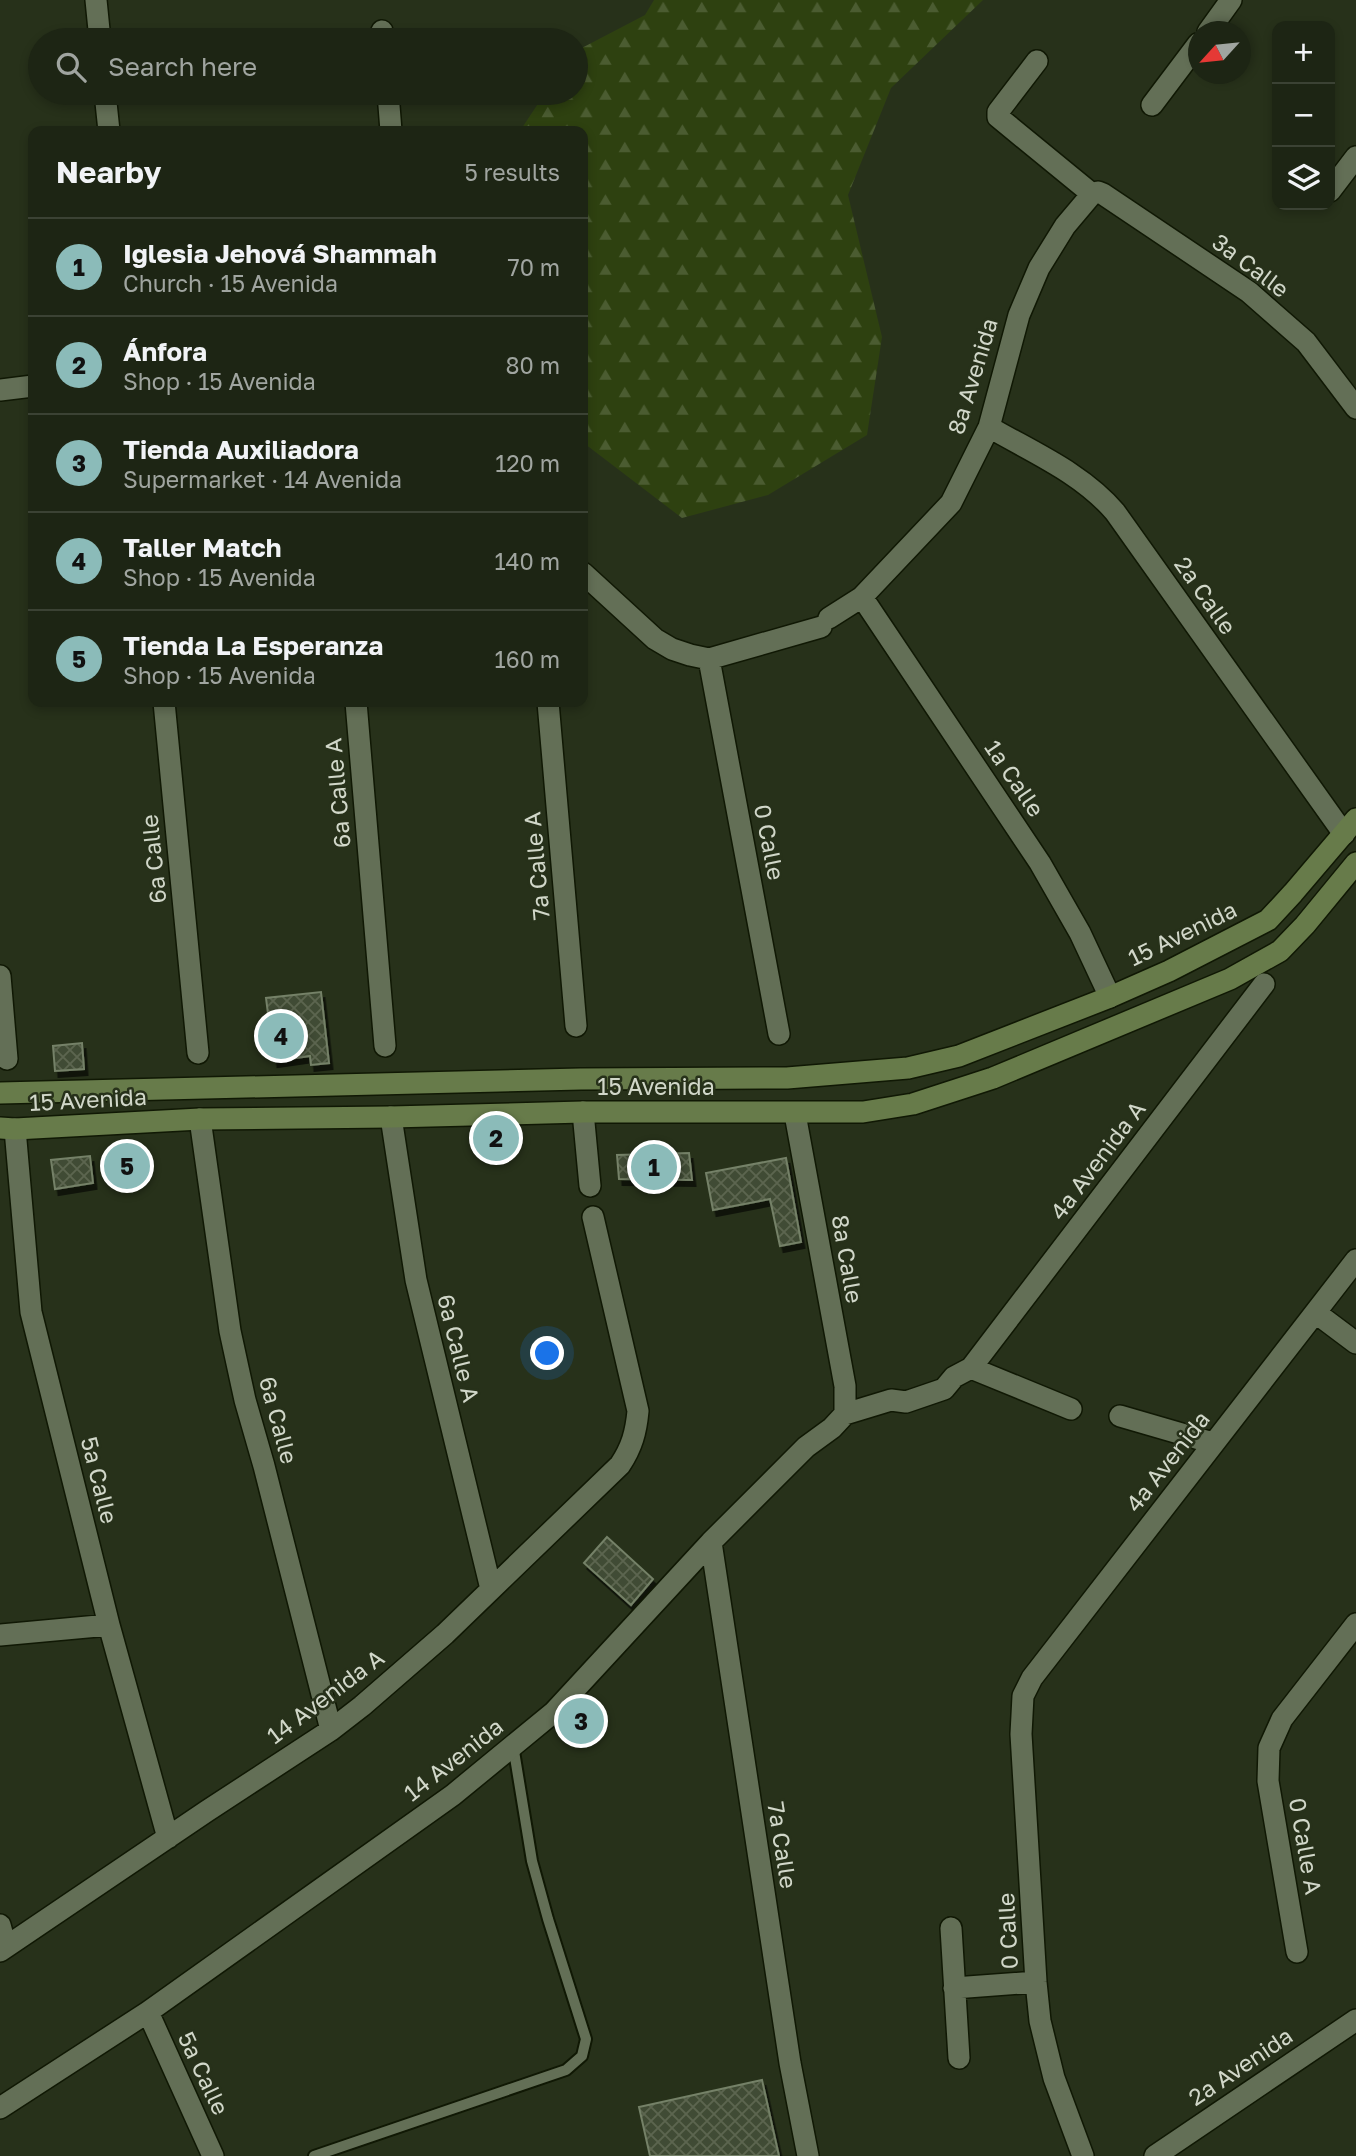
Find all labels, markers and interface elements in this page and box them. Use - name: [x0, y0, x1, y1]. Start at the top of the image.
- north arrow: [1188, 21, 1251, 84]
- map controls: [1272, 21, 1335, 210]
- button: +: [1272, 21, 1335, 84]
- search box: [28, 28, 588, 105]
- icon: search: [52, 48, 90, 86]
- text: Search here: [108, 51, 257, 82]
- button: −: [1272, 84, 1335, 147]
- button: layers: [1272, 147, 1335, 210]
- text: Nearby: [56, 154, 161, 190]
- text: 5 results: [464, 158, 560, 186]
- street label: 3a Calle: [1207, 227, 1295, 303]
- text: Iglesia Jehová Shammah: [123, 238, 437, 269]
- text: 1: [73, 253, 85, 281]
- text: 70 m: [507, 253, 560, 281]
- text: Church · 15 Avenida: [123, 269, 338, 297]
- street label: 8a Avenida: [941, 315, 1003, 437]
- text: Ánfora: [123, 336, 207, 367]
- text: 2: [72, 351, 86, 379]
- text: 80 m: [506, 351, 560, 379]
- text: Shop · 15 Avenida: [123, 367, 316, 395]
- text: Tienda Auxiliadora: [123, 434, 359, 465]
- text: 3: [72, 449, 86, 477]
- text: 120 m: [495, 449, 560, 477]
- text: Supermarket · 14 Avenida: [123, 465, 402, 493]
- text: Taller Match: [123, 532, 281, 563]
- text: 4: [72, 547, 86, 575]
- text: 140 m: [494, 547, 560, 575]
- street label: 2a Calle: [1169, 551, 1243, 639]
- text: Shop · 15 Avenida: [123, 563, 316, 591]
- text: Tienda La Esperanza: [123, 630, 383, 661]
- text: 5: [72, 645, 86, 673]
- text: 160 m: [495, 645, 560, 673]
- text: Shop · 15 Avenida: [123, 661, 316, 689]
- street label: 1a Calle: [979, 734, 1051, 822]
- street label: 6a Calle A: [318, 737, 356, 849]
- street label: 0 Calle: [749, 802, 791, 882]
- street label: 7a Calle A: [517, 811, 555, 921]
- street label: 6a Calle: [134, 813, 172, 905]
- street label: 15 Avenida: [1123, 895, 1241, 971]
- pin: 4: [258, 1010, 304, 1062]
- street label: 15 Avenida: [597, 1072, 715, 1100]
- street label: 15 Avenida: [29, 1082, 147, 1116]
- street label: 4a Avenida A: [1043, 1095, 1151, 1225]
- pin: 2: [473, 1112, 519, 1164]
- pin: 5: [104, 1140, 150, 1192]
- pin: 1: [631, 1141, 677, 1193]
- street label: 8a Calle: [826, 1213, 870, 1305]
- street label: 6a Calle A: [432, 1291, 486, 1405]
- your location: [530, 1336, 564, 1370]
- street label: 6a Calle: [254, 1373, 304, 1467]
- street label: 4a Avenida: [1119, 1405, 1215, 1517]
- street label: 5a Calle: [76, 1434, 124, 1526]
- street label: 14 Avenida A: [261, 1643, 389, 1749]
- pin: 3: [558, 1695, 604, 1747]
- street label: 14 Avenida: [398, 1712, 508, 1806]
- street label: 0 Calle A: [1284, 1795, 1328, 1897]
- street label: 7a Calle: [762, 1800, 804, 1890]
- street label: 0 Calle: [991, 1892, 1023, 1970]
- street label: 2a Avenida: [1183, 2021, 1297, 2111]
- street label: 5a Calle: [173, 2027, 235, 2119]

